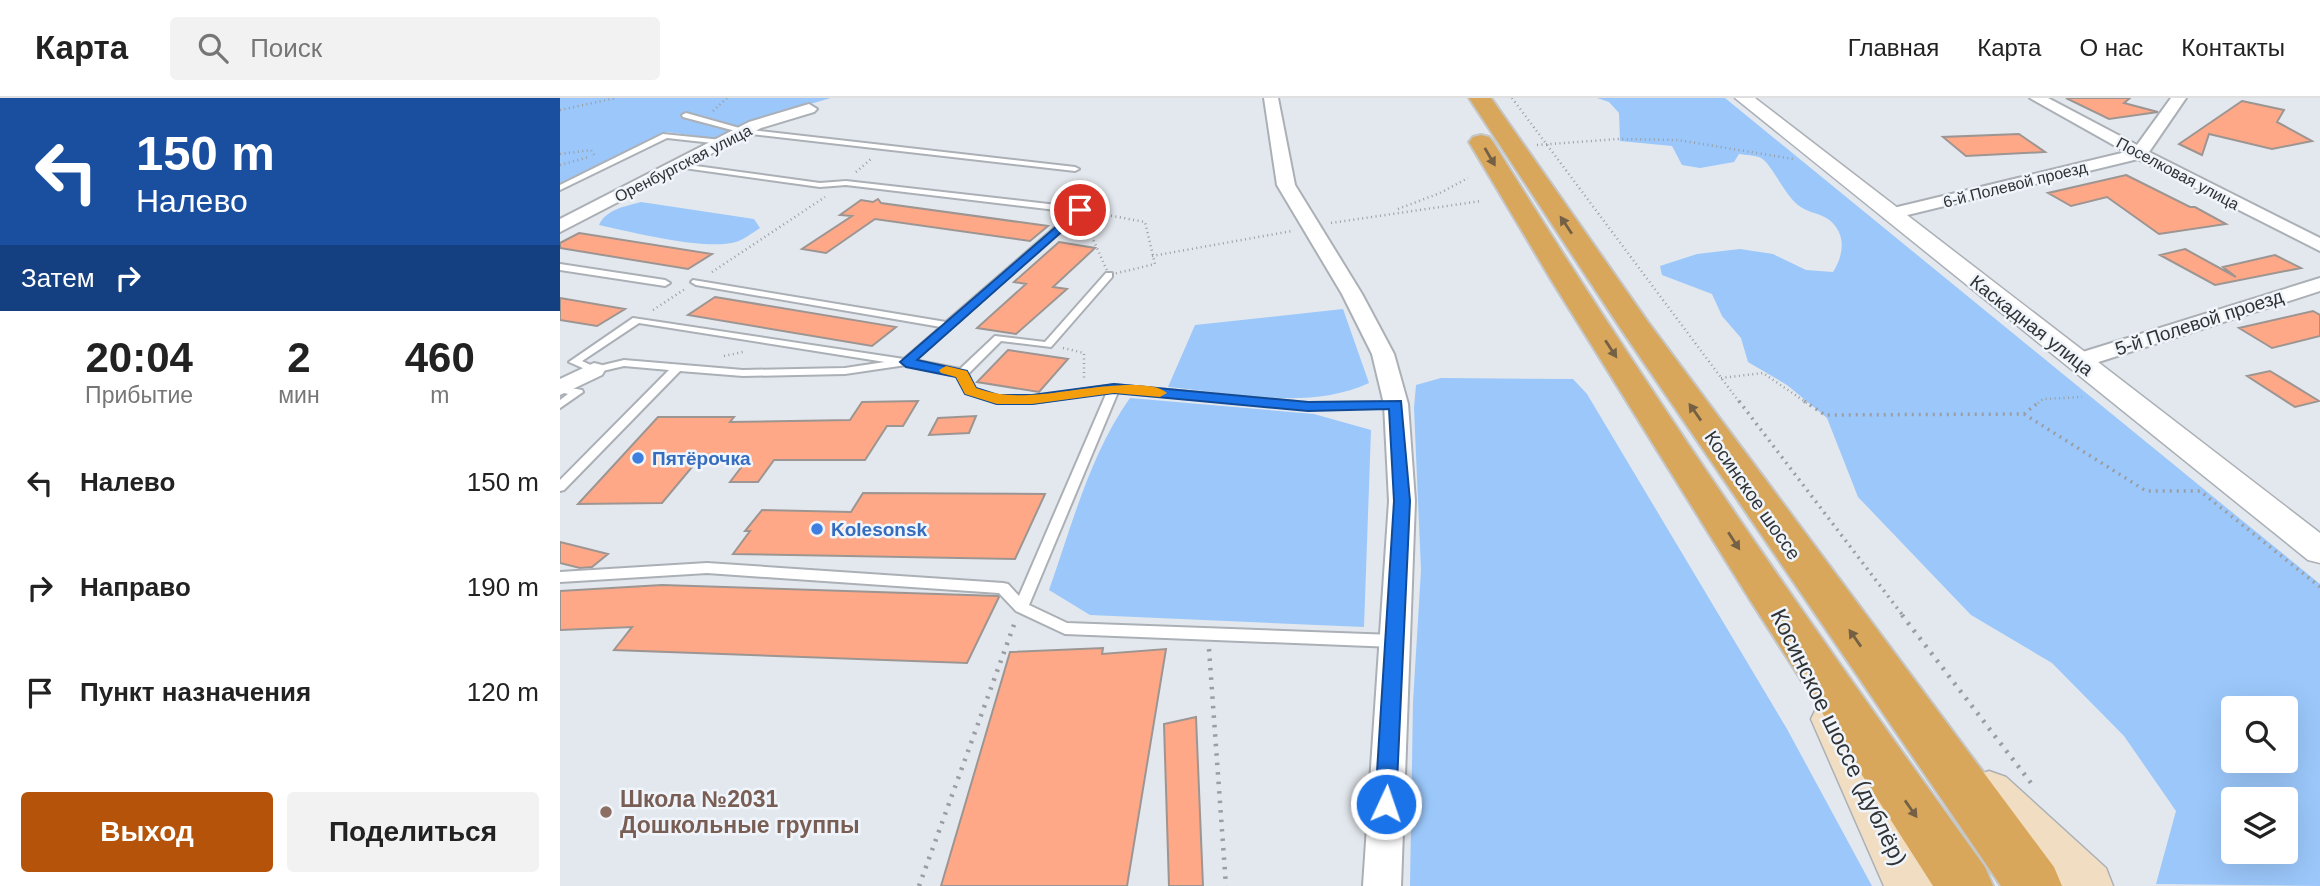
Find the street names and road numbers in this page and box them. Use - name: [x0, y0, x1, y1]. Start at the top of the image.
- street label: Оренбургская улица: [612, 121, 755, 205]
- street label: Поселковая улица: [2114, 134, 2242, 213]
- street label: 6-й Полевой проезд: [1941, 158, 2090, 211]
- street label: Каскадная улица: [1966, 271, 2098, 380]
- street label: 5-й Полевой проезд: [2112, 285, 2286, 360]
- street label: Косинское шоссе: [1700, 427, 1805, 564]
- street label: Косинское шоссе (дублёр): [1765, 605, 1913, 869]

